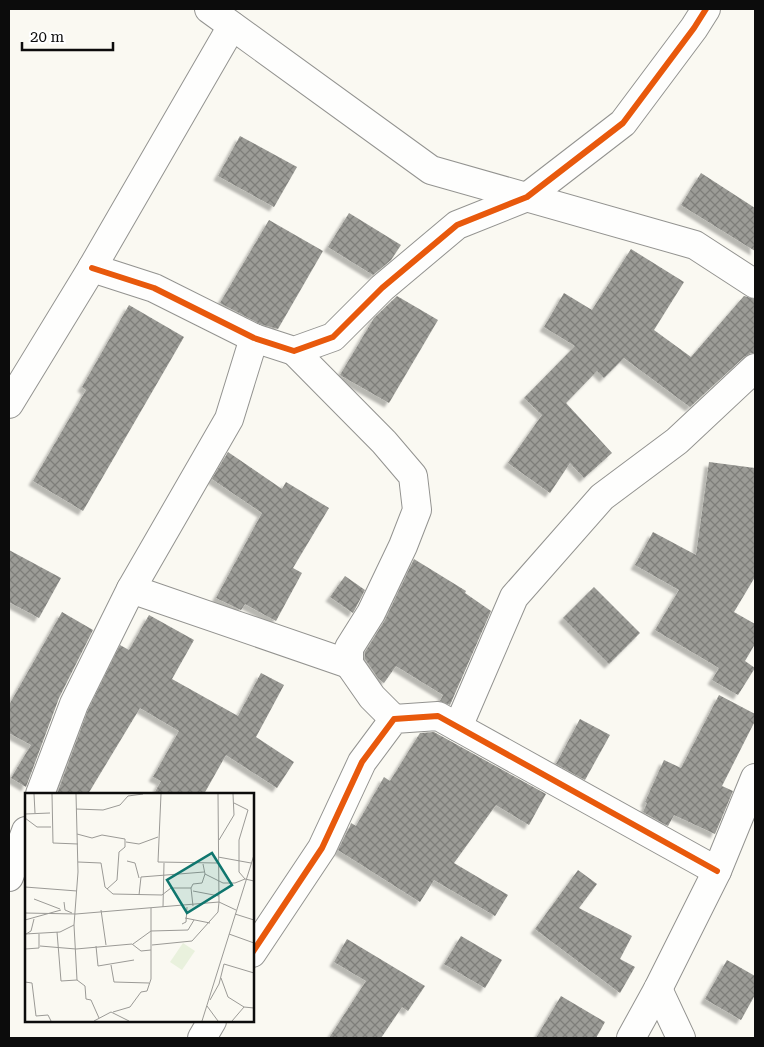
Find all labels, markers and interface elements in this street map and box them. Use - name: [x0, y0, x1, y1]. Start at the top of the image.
- scale bar: [22, 20, 114, 52]
- text: 20 m: [30, 28, 65, 46]
- inset map: [25, 793, 254, 1022]

